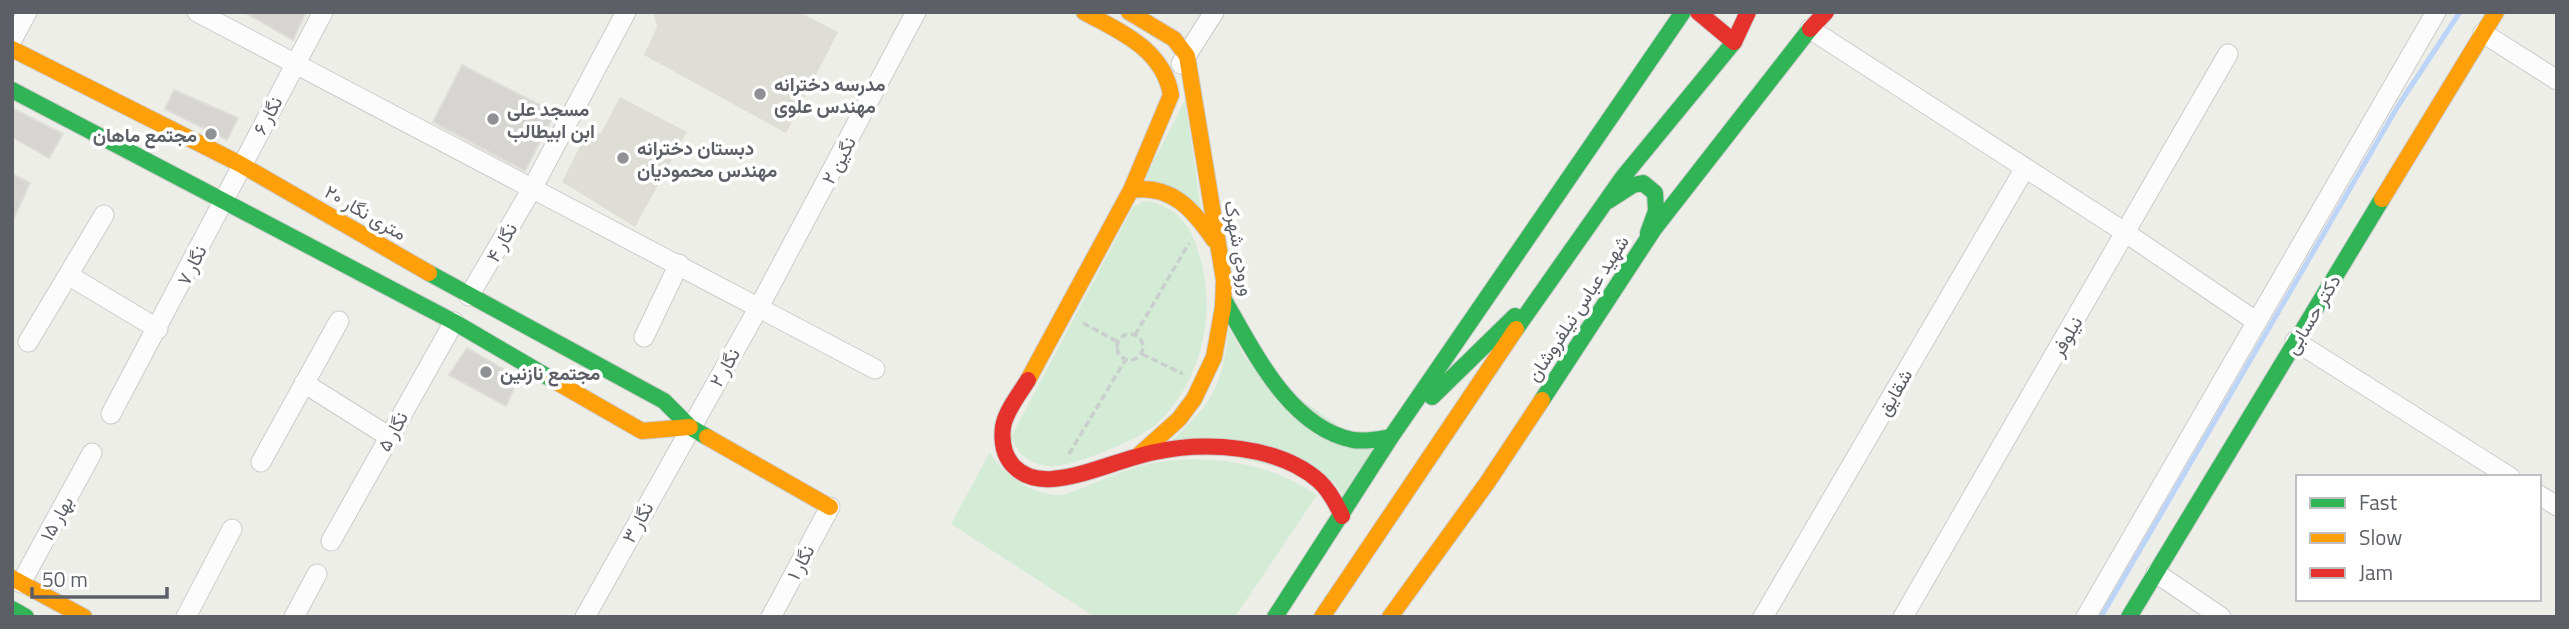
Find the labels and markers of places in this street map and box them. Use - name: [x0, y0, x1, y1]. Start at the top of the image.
- place label: مدرسه دخترانه مهندس علوی: [774, 69, 886, 120]
- marker: مدرسه دخترانه مهندس علوی: [752, 86, 768, 102]
- place label: مسجد علی ابن ابیطالب: [507, 94, 595, 145]
- marker: مسجد علی ابن ابیطالب: [485, 111, 501, 127]
- place label: مجتمع ماهان: [93, 120, 197, 149]
- marker: مجتمع ماهان: [203, 126, 219, 142]
- place label: دبستان دخترانه مهندس محمودیان: [637, 133, 777, 184]
- marker: دبستان دخترانه مهندس محمودیان: [615, 150, 631, 166]
- place label: مجتمع نازنین: [500, 358, 600, 387]
- marker: مجتمع نازنین: [478, 364, 494, 380]

